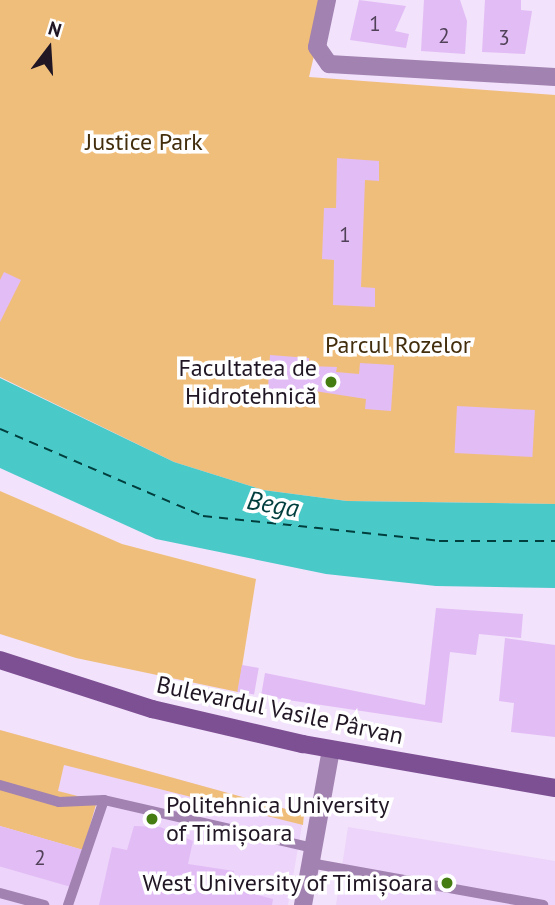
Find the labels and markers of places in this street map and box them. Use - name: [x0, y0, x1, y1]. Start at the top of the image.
- place label: Facultatea de Hidrotehnică: [178, 354, 317, 410]
- marker: Facultatea de Hidrotehnică: [323, 374, 339, 390]
- place label: Politehnica University of Timișoara: [166, 791, 389, 847]
- marker: Politehnica University of Timișoara: [144, 811, 160, 827]
- place label: West University of Timișoara: [141, 869, 433, 897]
- marker: West University of Timișoara: [439, 875, 455, 891]

